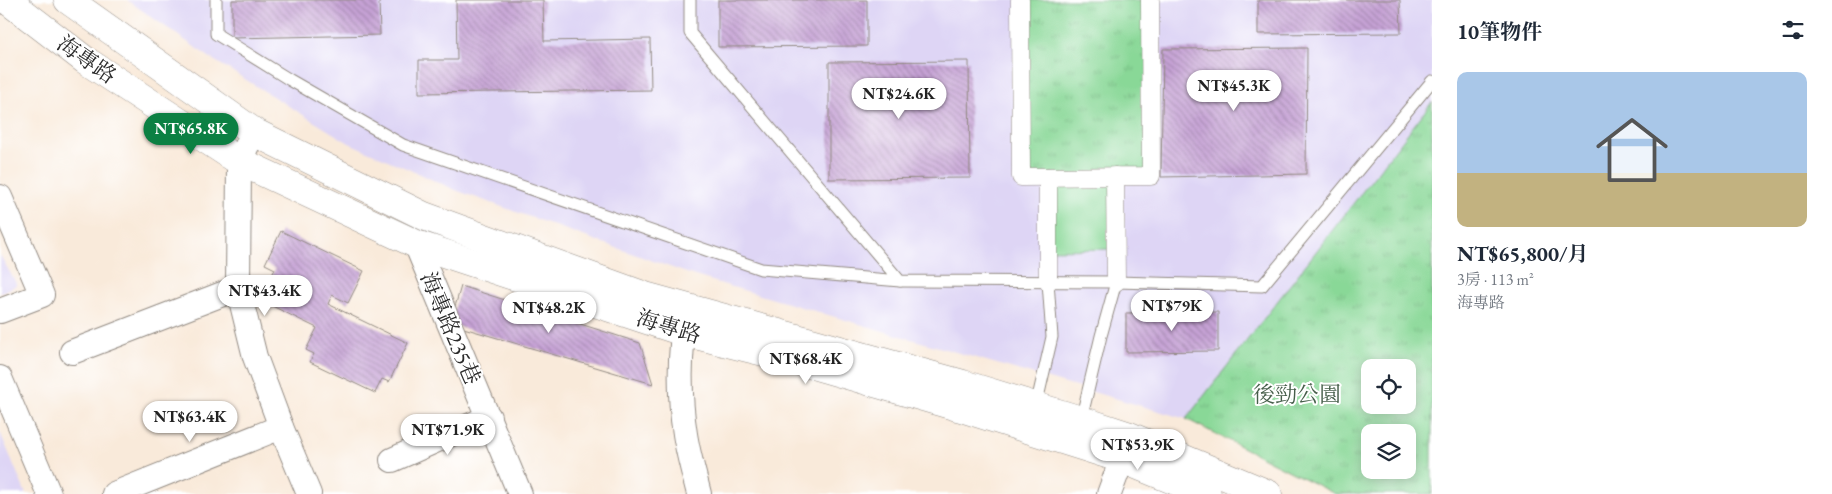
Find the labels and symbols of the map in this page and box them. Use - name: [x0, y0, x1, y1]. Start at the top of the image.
- street label: 海專路: [51, 29, 122, 90]
- pin: NT$45.3K: [1182, 70, 1286, 112]
- pin: NT$24.6K: [847, 78, 951, 120]
- pin: NT$65.8K: [139, 112, 243, 155]
- street label: 海專路235巷: [414, 267, 487, 389]
- pin: NT$43.4K: [213, 274, 317, 317]
- pin: NT$79K: [1131, 290, 1213, 332]
- pin: NT$48.2K: [497, 292, 601, 334]
- street label: 海專路: [633, 303, 705, 350]
- pin: NT$68.4K: [754, 342, 858, 385]
- park label: 後勁公園: [1253, 380, 1341, 409]
- pin: NT$63.4K: [138, 400, 242, 443]
- pin: NT$71.9K: [396, 414, 500, 456]
- pin: NT$53.9K: [1086, 428, 1190, 471]

